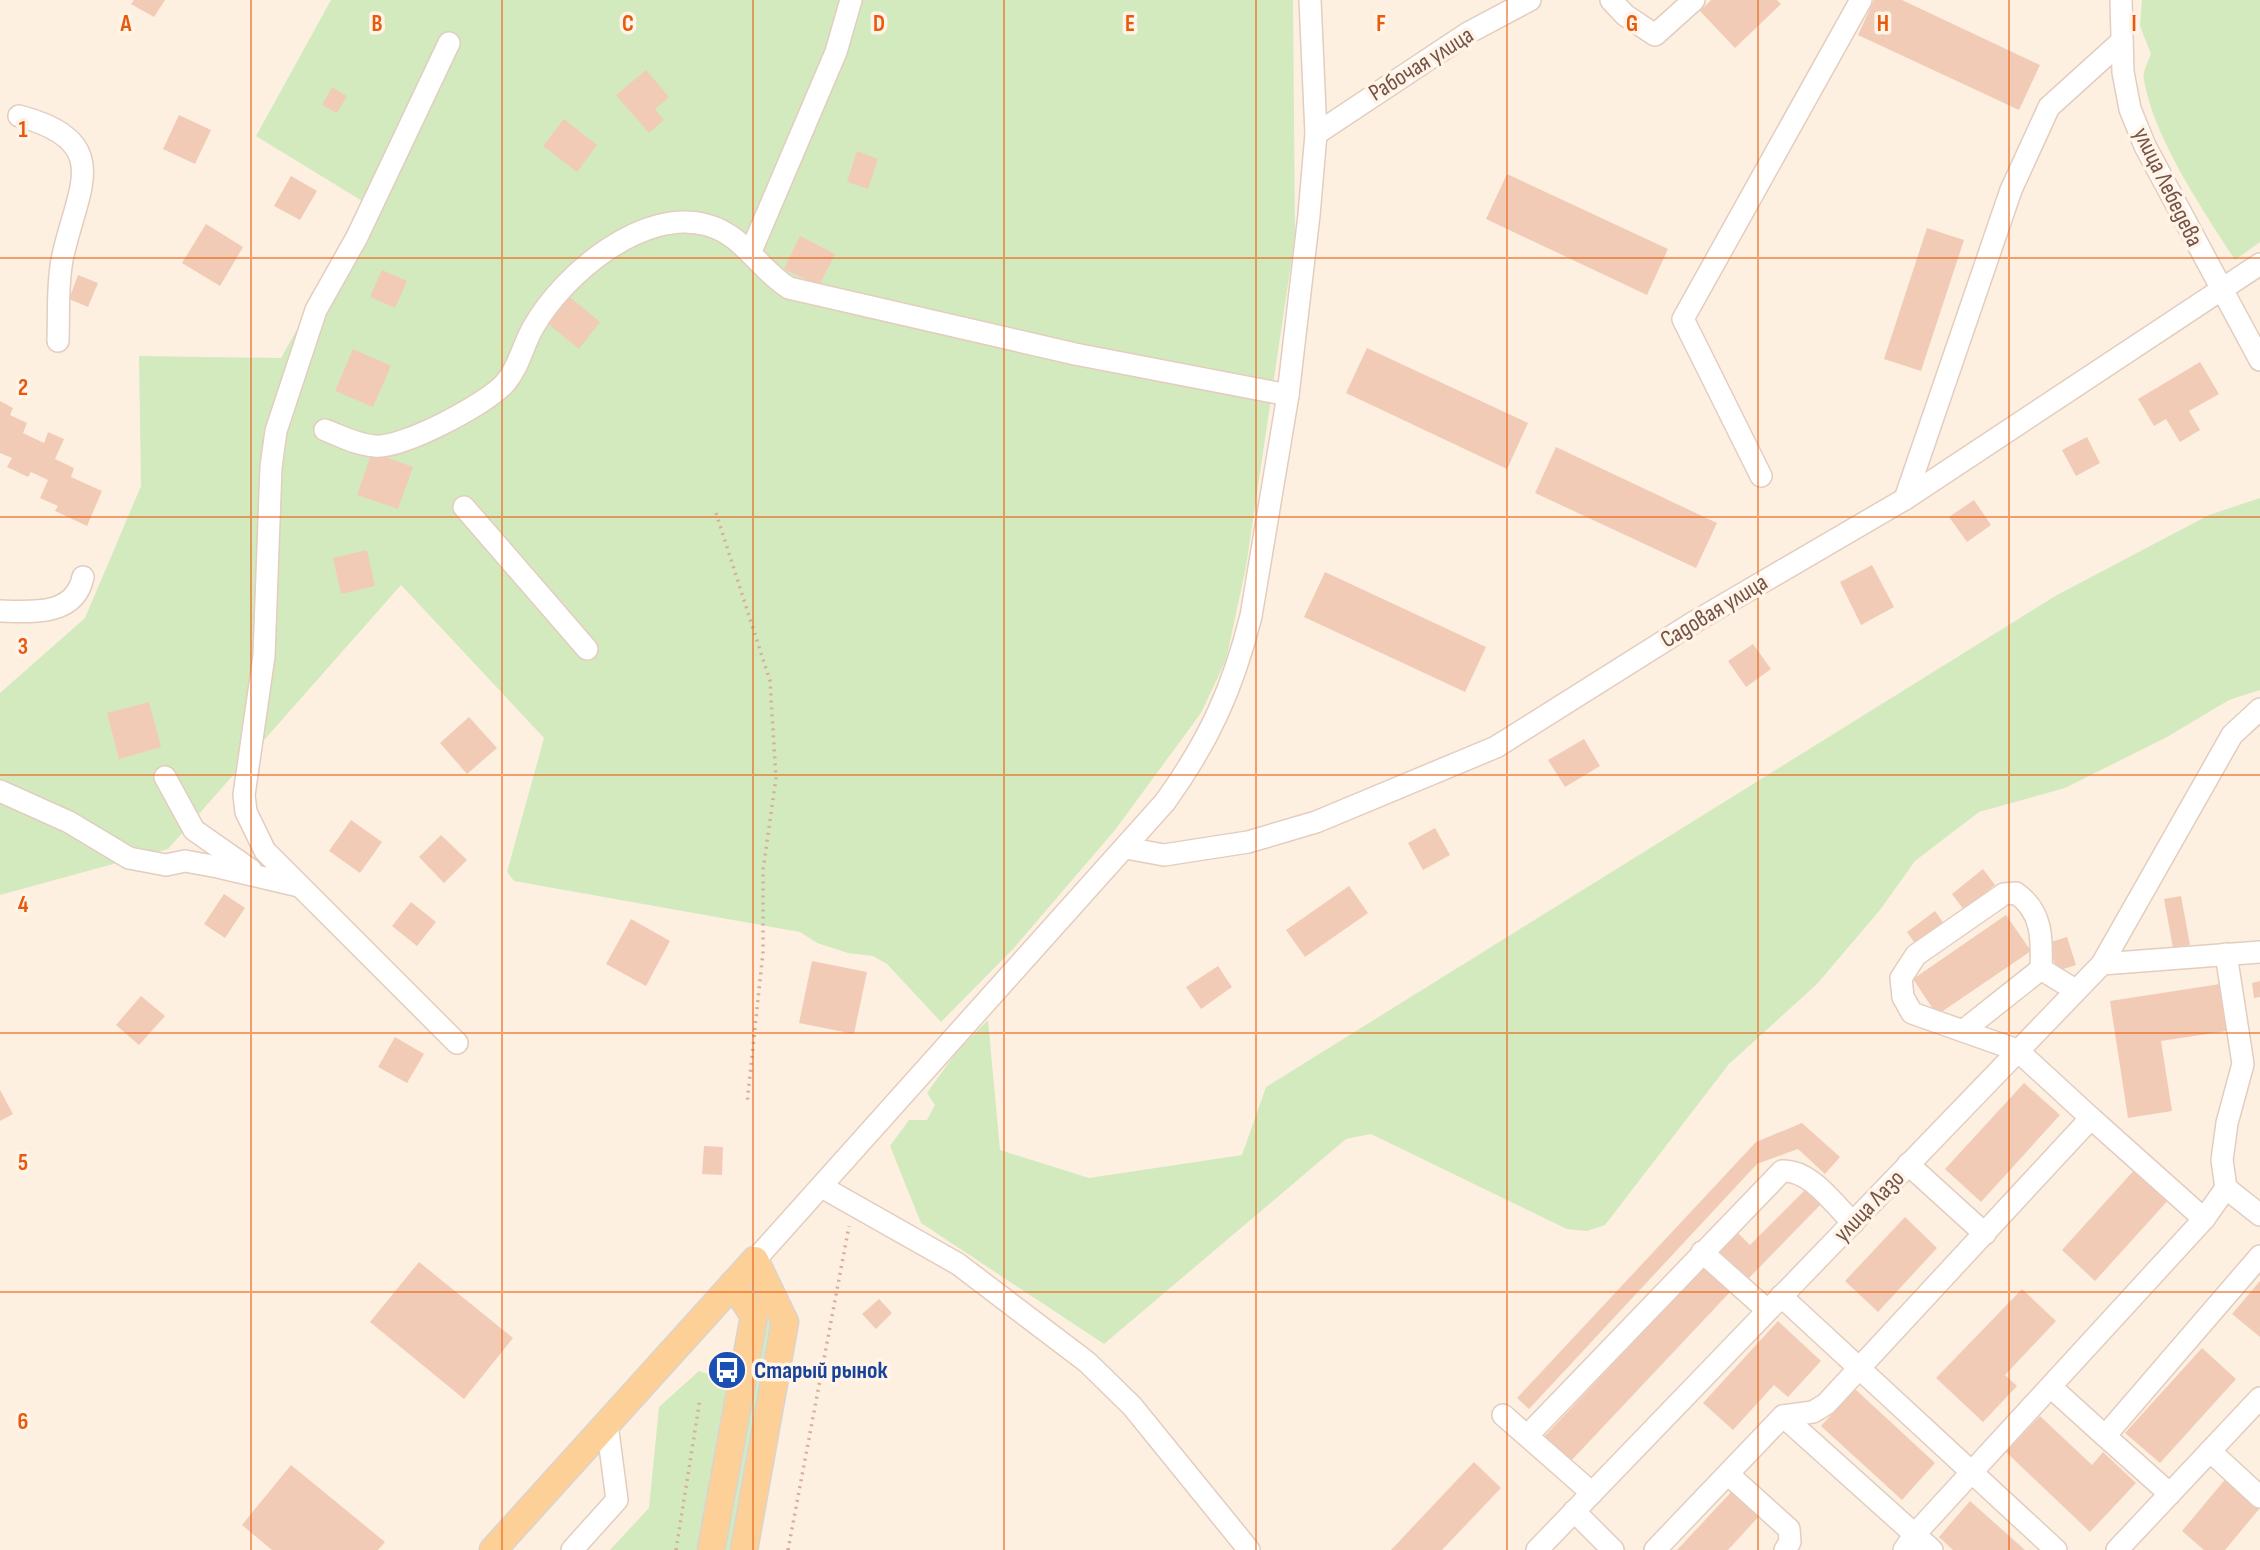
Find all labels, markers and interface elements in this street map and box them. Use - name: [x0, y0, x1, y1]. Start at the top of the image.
- text: A: [120, 10, 133, 38]
- text: B: [372, 10, 383, 38]
- text: C: [622, 10, 634, 38]
- text: D: [873, 10, 885, 38]
- text: E: [1125, 10, 1135, 38]
- text: F: [1376, 10, 1386, 38]
- text: G: [1626, 10, 1638, 38]
- text: H: [1877, 10, 1889, 38]
- text: I: [2131, 10, 2137, 38]
- street label: Рабочая улица: [1363, 20, 1479, 108]
- text: 1: [18, 116, 28, 144]
- street label: улица Лебедева: [2127, 123, 2209, 251]
- text: 2: [18, 374, 28, 402]
- street label: Садовая улица: [1655, 568, 1773, 654]
- text: 3: [18, 633, 28, 661]
- text: 4: [18, 891, 29, 919]
- text: 5: [18, 1149, 28, 1177]
- street label: улица Лазо: [1828, 1164, 1910, 1248]
- bus stop icon: Старый рынок: [706, 1349, 748, 1391]
- place label: Старый рынок: [754, 1356, 888, 1385]
- text: 6: [18, 1408, 28, 1436]

